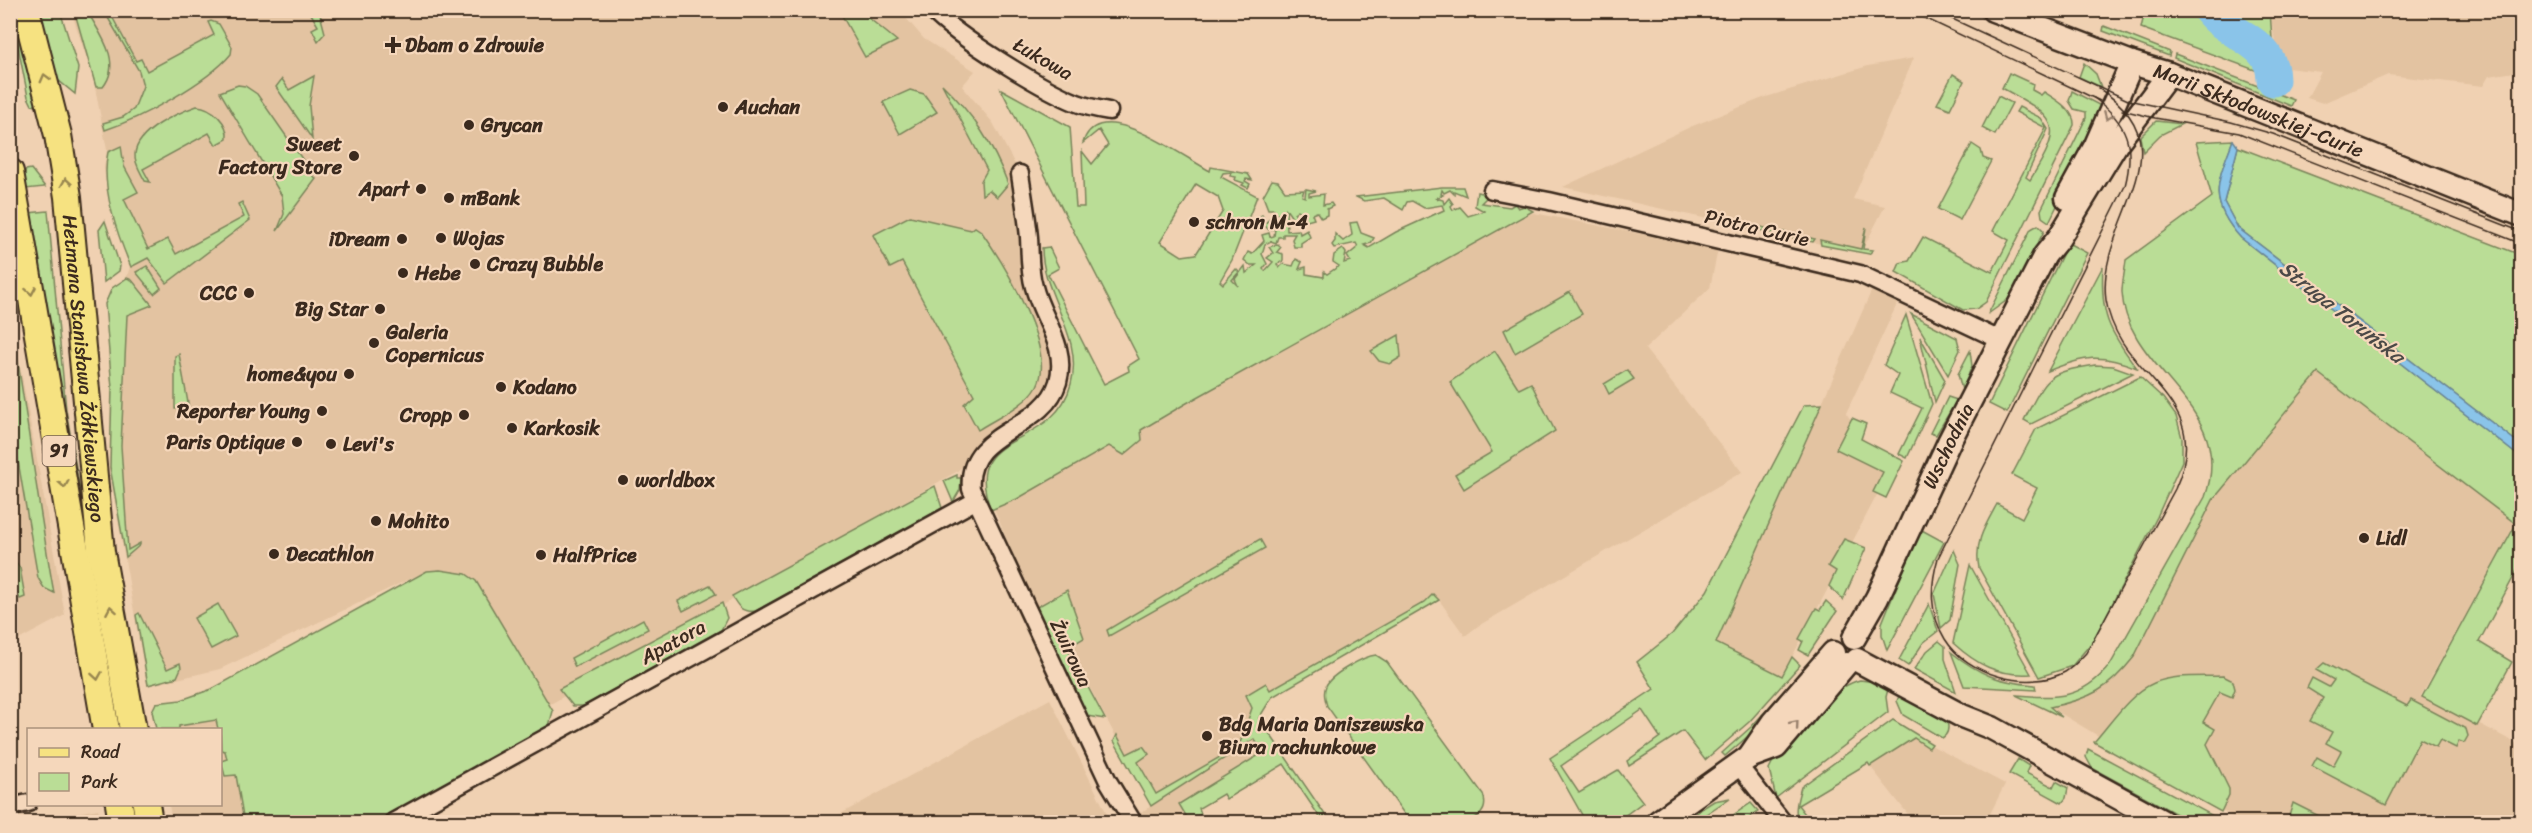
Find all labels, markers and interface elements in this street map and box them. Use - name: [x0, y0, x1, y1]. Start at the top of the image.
- place label: Dbam o Zdrowie: [405, 28, 545, 63]
- street label: Łukowa: [1006, 28, 1080, 90]
- marker: Dbam o Zdrowie: [386, 38, 400, 52]
- street label: Marii Skłodowskiej-Curie: [2149, 53, 2369, 168]
- one-way arrow: [40, 73, 52, 84]
- place label: Auchan: [734, 90, 800, 125]
- marker: Auchan: [716, 100, 730, 114]
- place label: Grycan: [480, 108, 543, 143]
- one-way arrow: [2103, 110, 2115, 121]
- marker: Grycan: [462, 118, 476, 132]
- place label: Sweet Factory Store: [218, 127, 343, 185]
- marker: Sweet Factory Store: [347, 149, 361, 163]
- place label: Apart: [358, 172, 411, 207]
- one-way arrow: [60, 177, 72, 186]
- place label: mBank: [460, 181, 521, 216]
- marker: Apart: [414, 182, 428, 196]
- marker: mBank: [442, 191, 456, 205]
- street label: Piotra Curie: [1701, 199, 1813, 257]
- place label: schron M-4: [1205, 205, 1309, 240]
- street label: Hetmana Stanisława Żółkiewskiego: [52, 213, 116, 524]
- marker: schron M-4: [1187, 215, 1201, 229]
- place label: Wojas: [453, 221, 505, 256]
- place label: iDream: [329, 222, 390, 257]
- marker: Wojas: [434, 231, 448, 245]
- marker: iDream: [395, 232, 409, 246]
- place label: Crazy Bubble: [486, 247, 604, 282]
- water label: Struga Toruńska: [2271, 250, 2415, 375]
- place label: Hebe: [414, 256, 461, 291]
- marker: Crazy Bubble: [468, 257, 482, 271]
- marker: Hebe: [396, 266, 410, 280]
- place label: CCC: [199, 276, 237, 311]
- one-way arrow: [24, 286, 37, 296]
- marker: CCC: [242, 286, 256, 300]
- place label: Big Star: [295, 292, 370, 327]
- marker: Big Star: [373, 302, 387, 316]
- place label: Galeria Copernicus: [385, 315, 485, 373]
- marker: Galeria Copernicus: [367, 336, 381, 350]
- place label: home&you: [246, 357, 337, 392]
- marker: home&you: [342, 367, 356, 381]
- place label: Kodano: [512, 370, 577, 405]
- marker: Kodano: [494, 380, 508, 394]
- place label: Reporter Young: [176, 394, 310, 429]
- street label: Wschodnia: [1912, 397, 1984, 495]
- place label: Cropp: [399, 398, 452, 433]
- marker: Reporter Young: [315, 404, 329, 418]
- marker: Cropp: [457, 408, 471, 422]
- place label: Karkosik: [523, 411, 601, 446]
- marker: Karkosik: [505, 421, 519, 435]
- place label: Paris Optique: [166, 425, 286, 460]
- place label: Levi's: [343, 427, 395, 462]
- marker: Paris Optique: [290, 435, 304, 449]
- road number: 91: [42, 436, 76, 466]
- marker: Levi's: [324, 437, 338, 451]
- place label: worldbox: [635, 463, 715, 498]
- marker: worldbox: [616, 473, 630, 487]
- one-way arrow: [58, 479, 70, 488]
- place label: Mohito: [387, 504, 449, 539]
- marker: Mohito: [369, 514, 383, 528]
- place label: Lidl: [2376, 521, 2408, 556]
- marker: Lidl: [2357, 531, 2371, 545]
- place label: Decathlon: [286, 537, 374, 572]
- place label: HalfPrice: [552, 538, 637, 573]
- marker: Decathlon: [267, 547, 281, 561]
- marker: HalfPrice: [534, 548, 548, 562]
- one-way arrow: [105, 605, 118, 615]
- street label: Apatora: [633, 610, 712, 675]
- street label: Żwirowa: [1040, 613, 1102, 693]
- one-way arrow: [90, 670, 103, 680]
- place label: Bdg Maria Daniszewska Biura rachunkowe: [1219, 707, 1424, 765]
- one-way arrow: [1788, 720, 1799, 731]
- legend: [27, 728, 222, 806]
- marker: Bdg Maria Daniszewska Biura rachunkowe: [1200, 729, 1214, 743]
- text: Road: [81, 736, 121, 768]
- text: Park: [81, 766, 118, 798]

